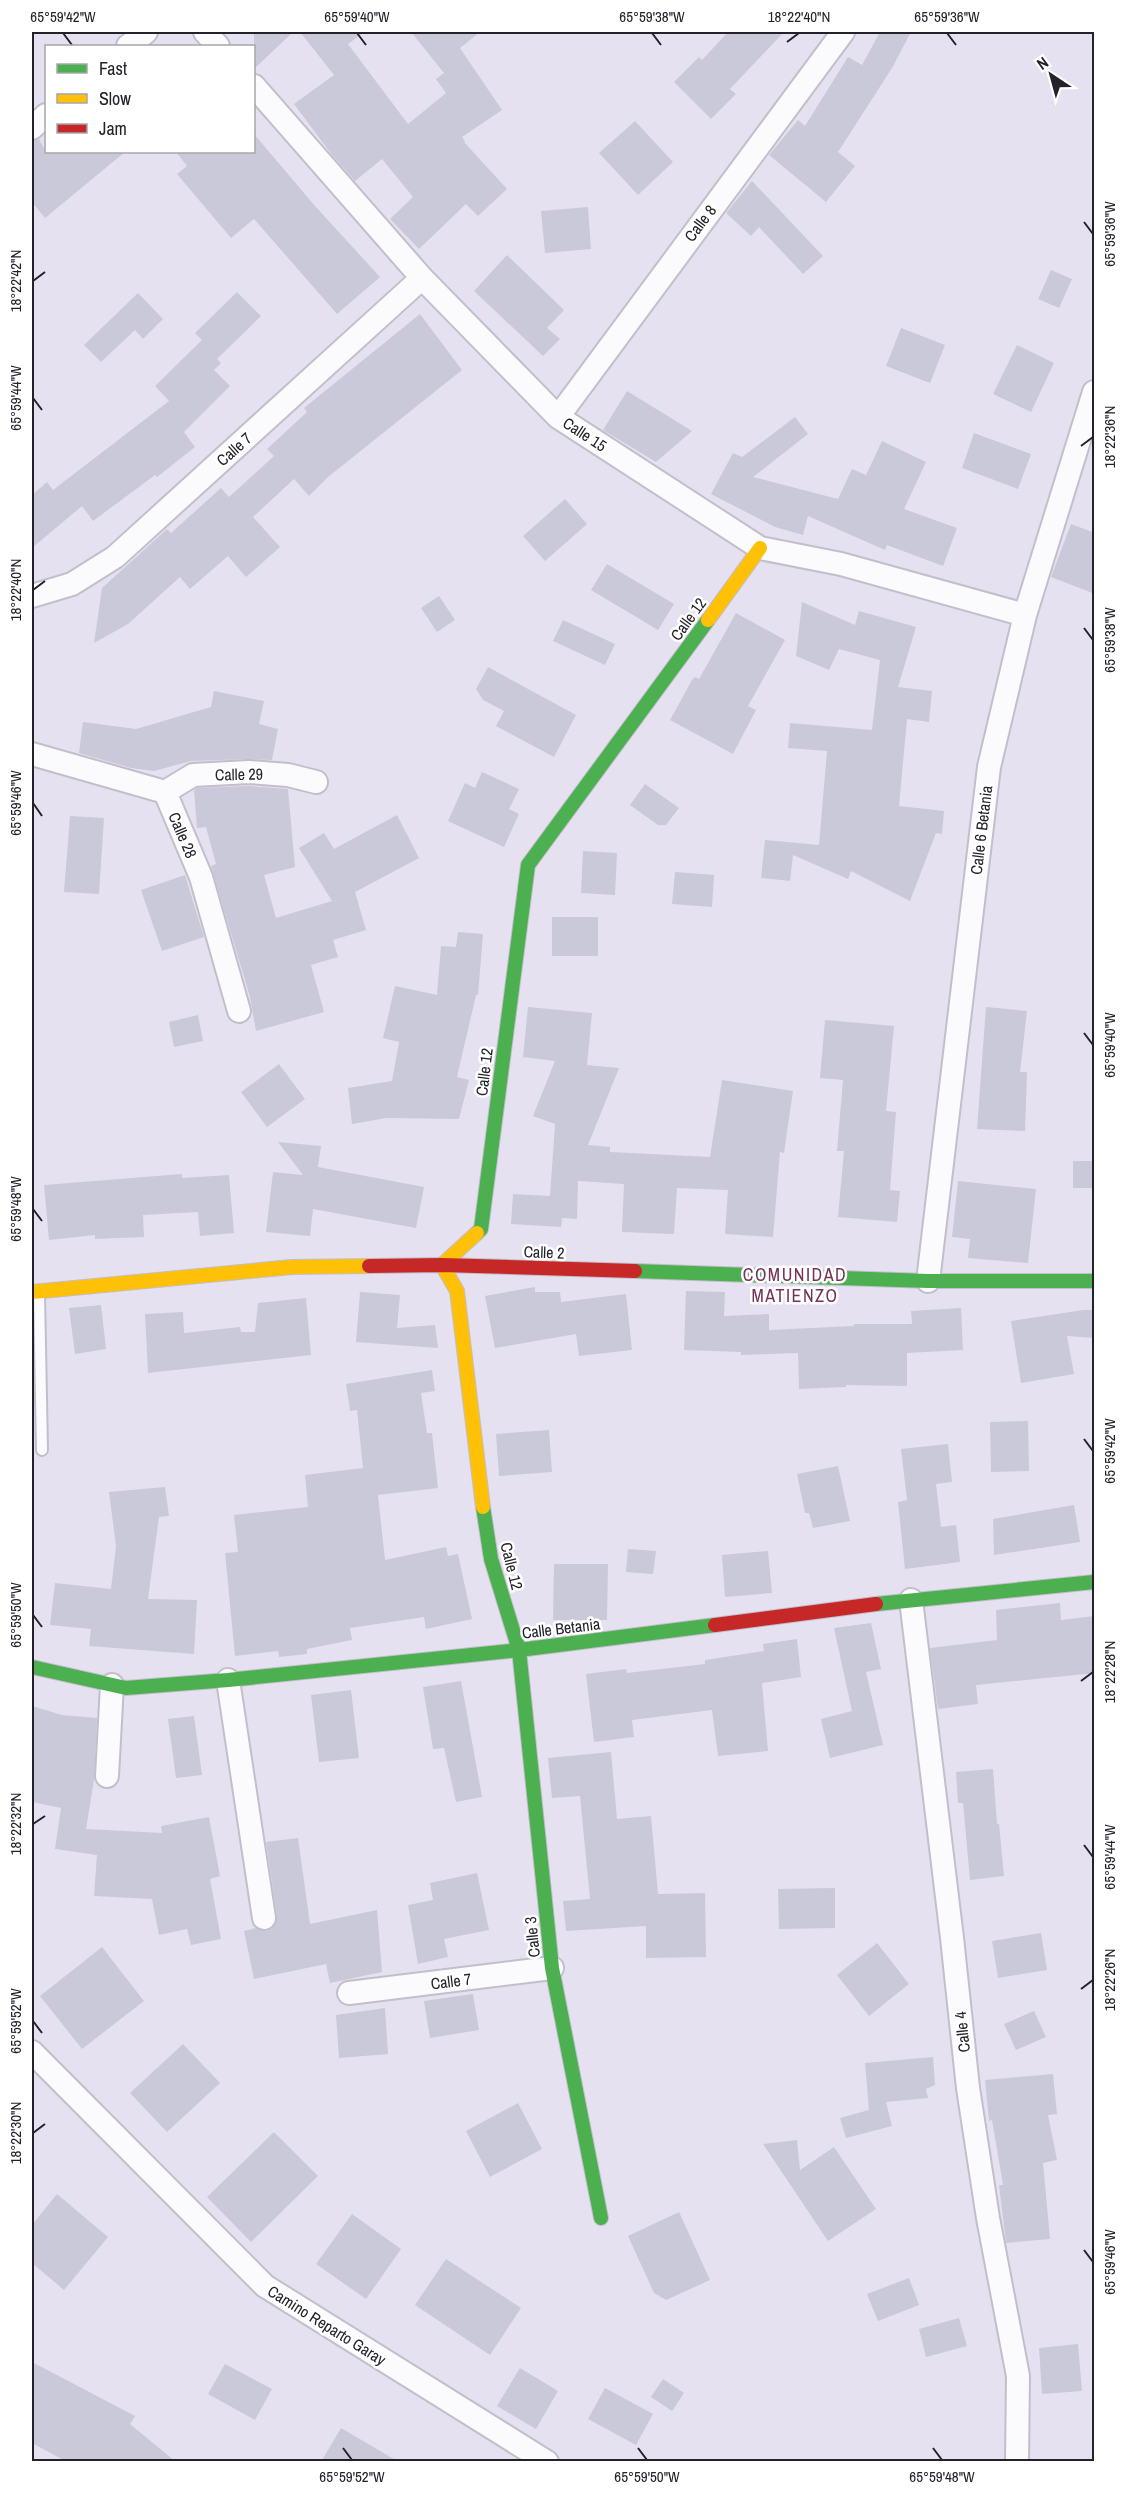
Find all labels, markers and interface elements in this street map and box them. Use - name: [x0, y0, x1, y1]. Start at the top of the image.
- text: 65°59'42"W: [30, 6, 96, 27]
- text: 65°59'40"W: [324, 6, 390, 27]
- text: 65°59'38"W: [619, 6, 685, 27]
- text: 18°22'40"N: [768, 6, 830, 27]
- text: 65°59'36"W: [914, 6, 980, 27]
- legend: [45, 45, 255, 153]
- north arrow: [1021, 45, 1081, 105]
- text: N: [1032, 51, 1052, 75]
- text: Fast: [99, 56, 127, 81]
- text: Slow: [99, 86, 131, 111]
- text: Jam: [99, 116, 127, 141]
- street label: Calle 8: [679, 200, 721, 246]
- text: 65°59'36"W: [1099, 201, 1120, 267]
- text: 18°22'42"N: [5, 250, 26, 312]
- text: 65°59'44"W: [5, 365, 26, 431]
- text: 18°22'36"N: [1099, 406, 1120, 468]
- street label: Calle 15: [559, 412, 611, 456]
- street label: Calle 7: [211, 427, 257, 471]
- text: 18°22'40"N: [5, 559, 26, 621]
- street label: Calle 12: [665, 593, 711, 645]
- text: 65°59'38"W: [1099, 607, 1120, 673]
- street label: Calle 29: [215, 763, 263, 785]
- text: 65°59'46"W: [5, 770, 26, 836]
- street label: Calle 6 Betania: [965, 783, 997, 876]
- street label: Calle 28: [163, 809, 203, 861]
- text: 65°59'40"W: [1099, 1012, 1120, 1078]
- street label: Calle 12: [470, 1047, 498, 1097]
- text: 65°59'48"W: [5, 1176, 26, 1242]
- street label: Calle 2: [523, 1240, 565, 1264]
- district label: COMUNIDAD MATIENZO: [743, 1262, 847, 1308]
- text: 65°59'42"W: [1099, 1418, 1120, 1484]
- street label: Calle 12: [496, 1540, 528, 1592]
- text: 65°59'50"W: [5, 1582, 26, 1648]
- street label: Calle Betania: [521, 1612, 602, 1644]
- text: 18°22'28"N: [1099, 1641, 1120, 1703]
- text: 18°22'32"N: [5, 1793, 26, 1855]
- text: 65°59'44"W: [1099, 1824, 1120, 1890]
- street label: Calle 3: [519, 1916, 545, 1958]
- text: 18°22'26"N: [1099, 1949, 1120, 2011]
- street label: Calle 7: [429, 1968, 473, 1994]
- text: 65°59'52"W: [5, 1988, 26, 2054]
- street label: Calle 4: [949, 2011, 975, 2053]
- text: 18°22'30"N: [5, 2102, 26, 2164]
- text: 65°59'46"W: [1099, 2229, 1120, 2295]
- street label: Camino Reparto Garay: [264, 2280, 391, 2370]
- text: 65°59'52"W: [319, 2466, 385, 2487]
- text: 65°59'50"W: [614, 2466, 680, 2487]
- text: 65°59'48"W: [909, 2466, 975, 2487]

